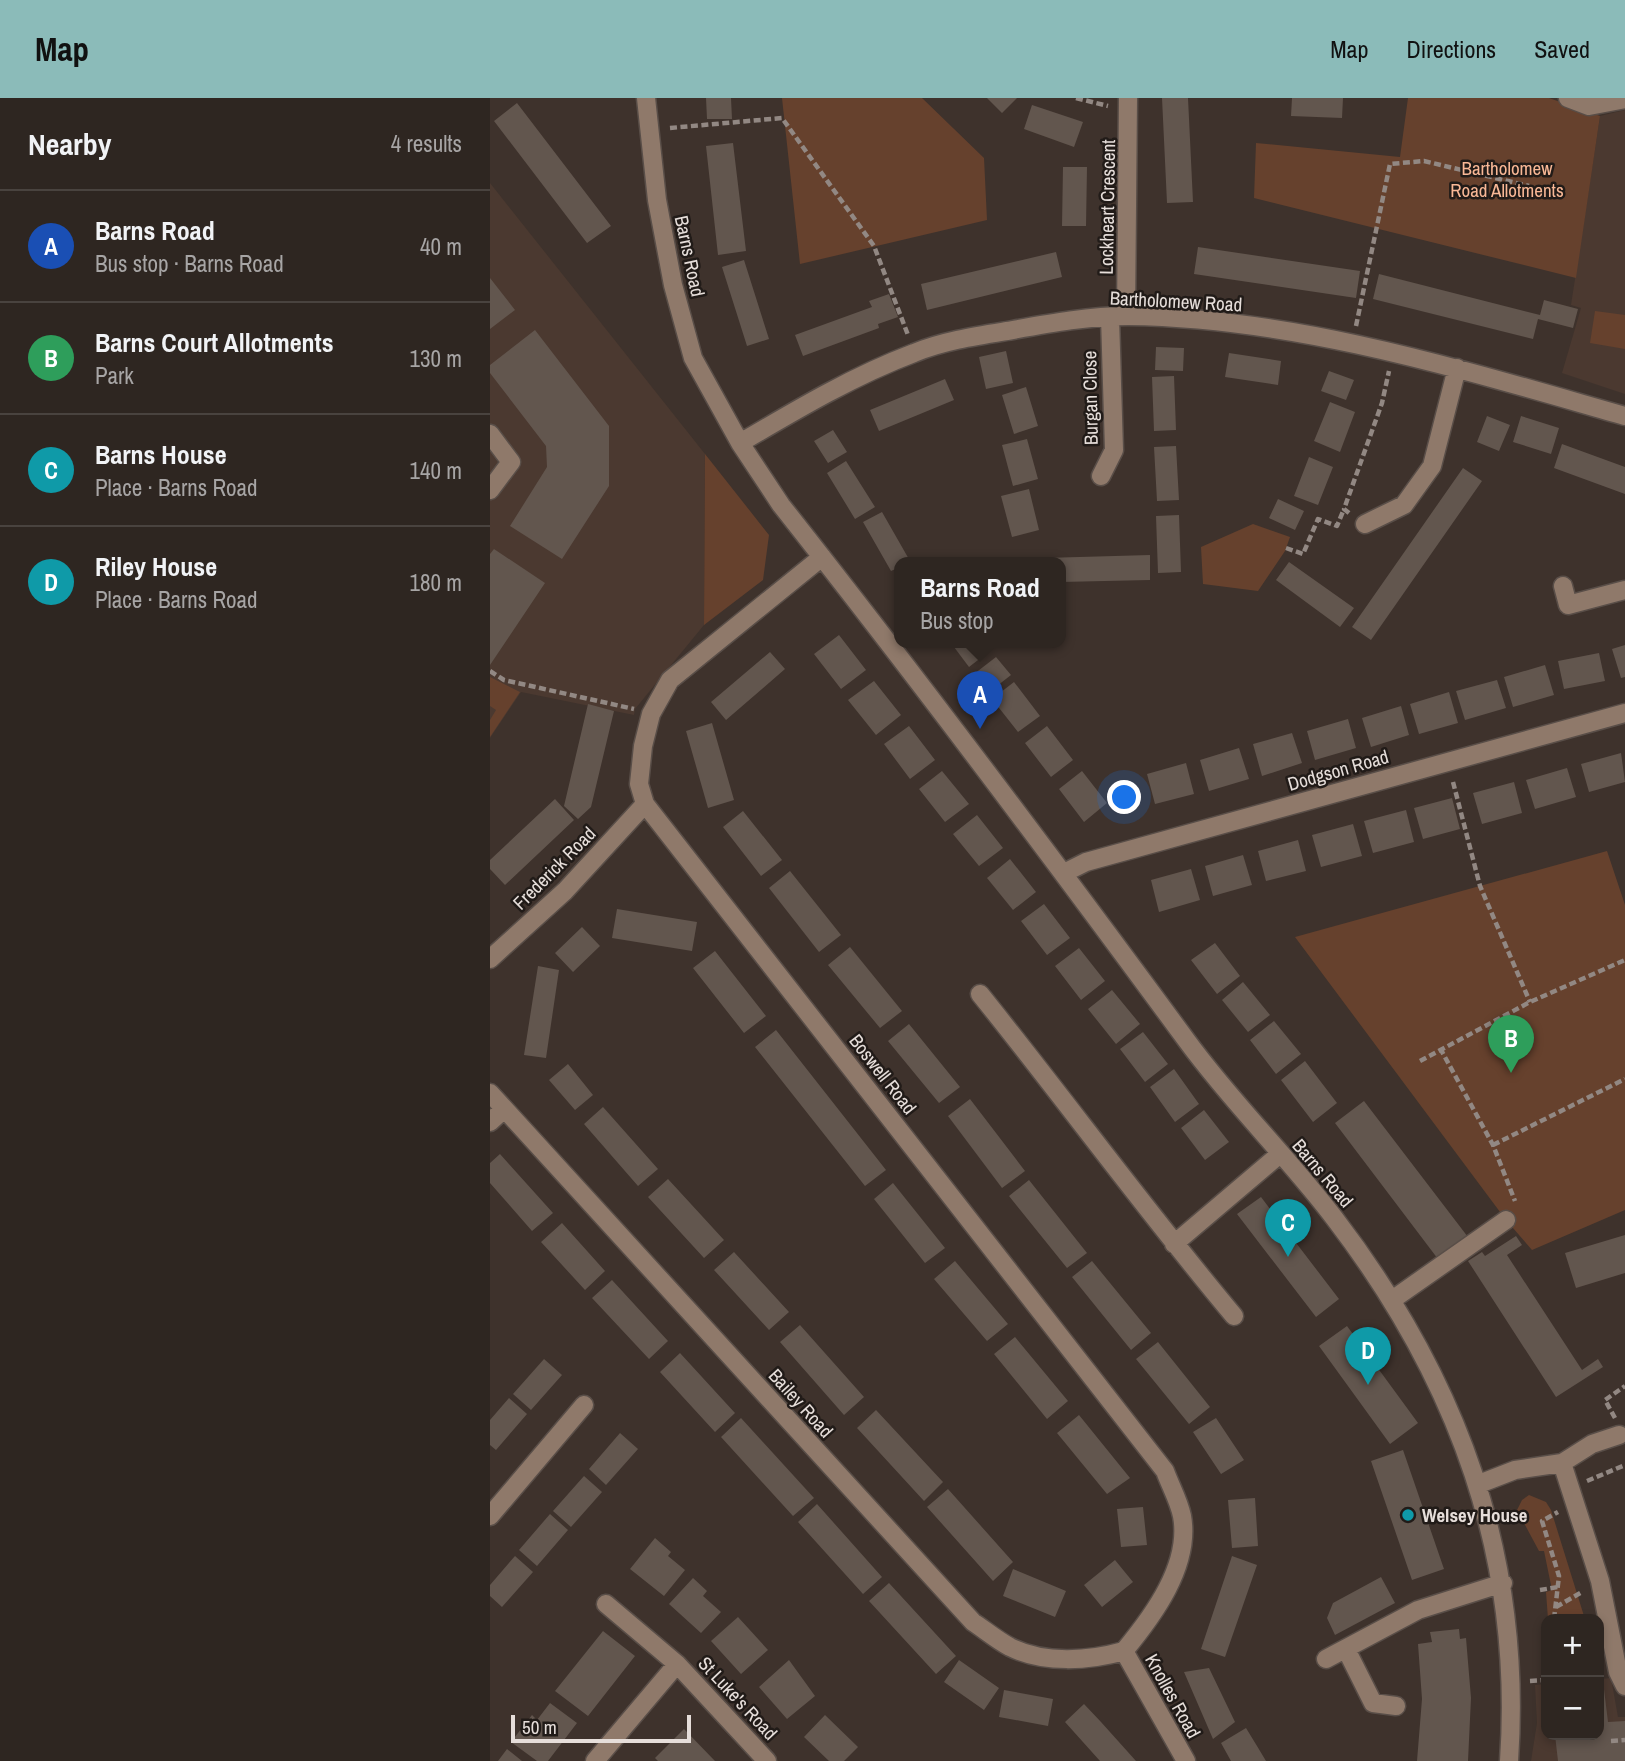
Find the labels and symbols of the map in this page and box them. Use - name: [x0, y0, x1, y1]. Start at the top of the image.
- street label: Lockheart Crescent: [1093, 139, 1121, 275]
- park label: Bartholomew Road Allotments: [1450, 155, 1564, 203]
- street label: Barns Road: [669, 213, 711, 299]
- street label: Bartholomew Road: [1109, 285, 1243, 317]
- street label: Burgan Close: [1076, 351, 1104, 445]
- pin: A: [957, 671, 1003, 729]
- street label: Dodgson Road: [1284, 743, 1392, 797]
- your location: [1107, 780, 1141, 814]
- street label: Frederick Road: [507, 821, 601, 915]
- pin: B: [1488, 1015, 1534, 1073]
- street label: Boswell Road: [843, 1028, 923, 1120]
- street label: Barns Road: [1287, 1133, 1359, 1213]
- pin: C: [1265, 1199, 1311, 1257]
- pin: D: [1345, 1327, 1391, 1385]
- street label: Bailey Road: [763, 1363, 839, 1443]
- place label: Welsey House: [1422, 1502, 1528, 1528]
- marker: Welsey House: [1400, 1507, 1416, 1523]
- street label: Knolles Road: [1139, 1649, 1207, 1743]
- street label: St Luke's Road: [693, 1651, 783, 1745]
- scale bar: [511, 1712, 691, 1744]

